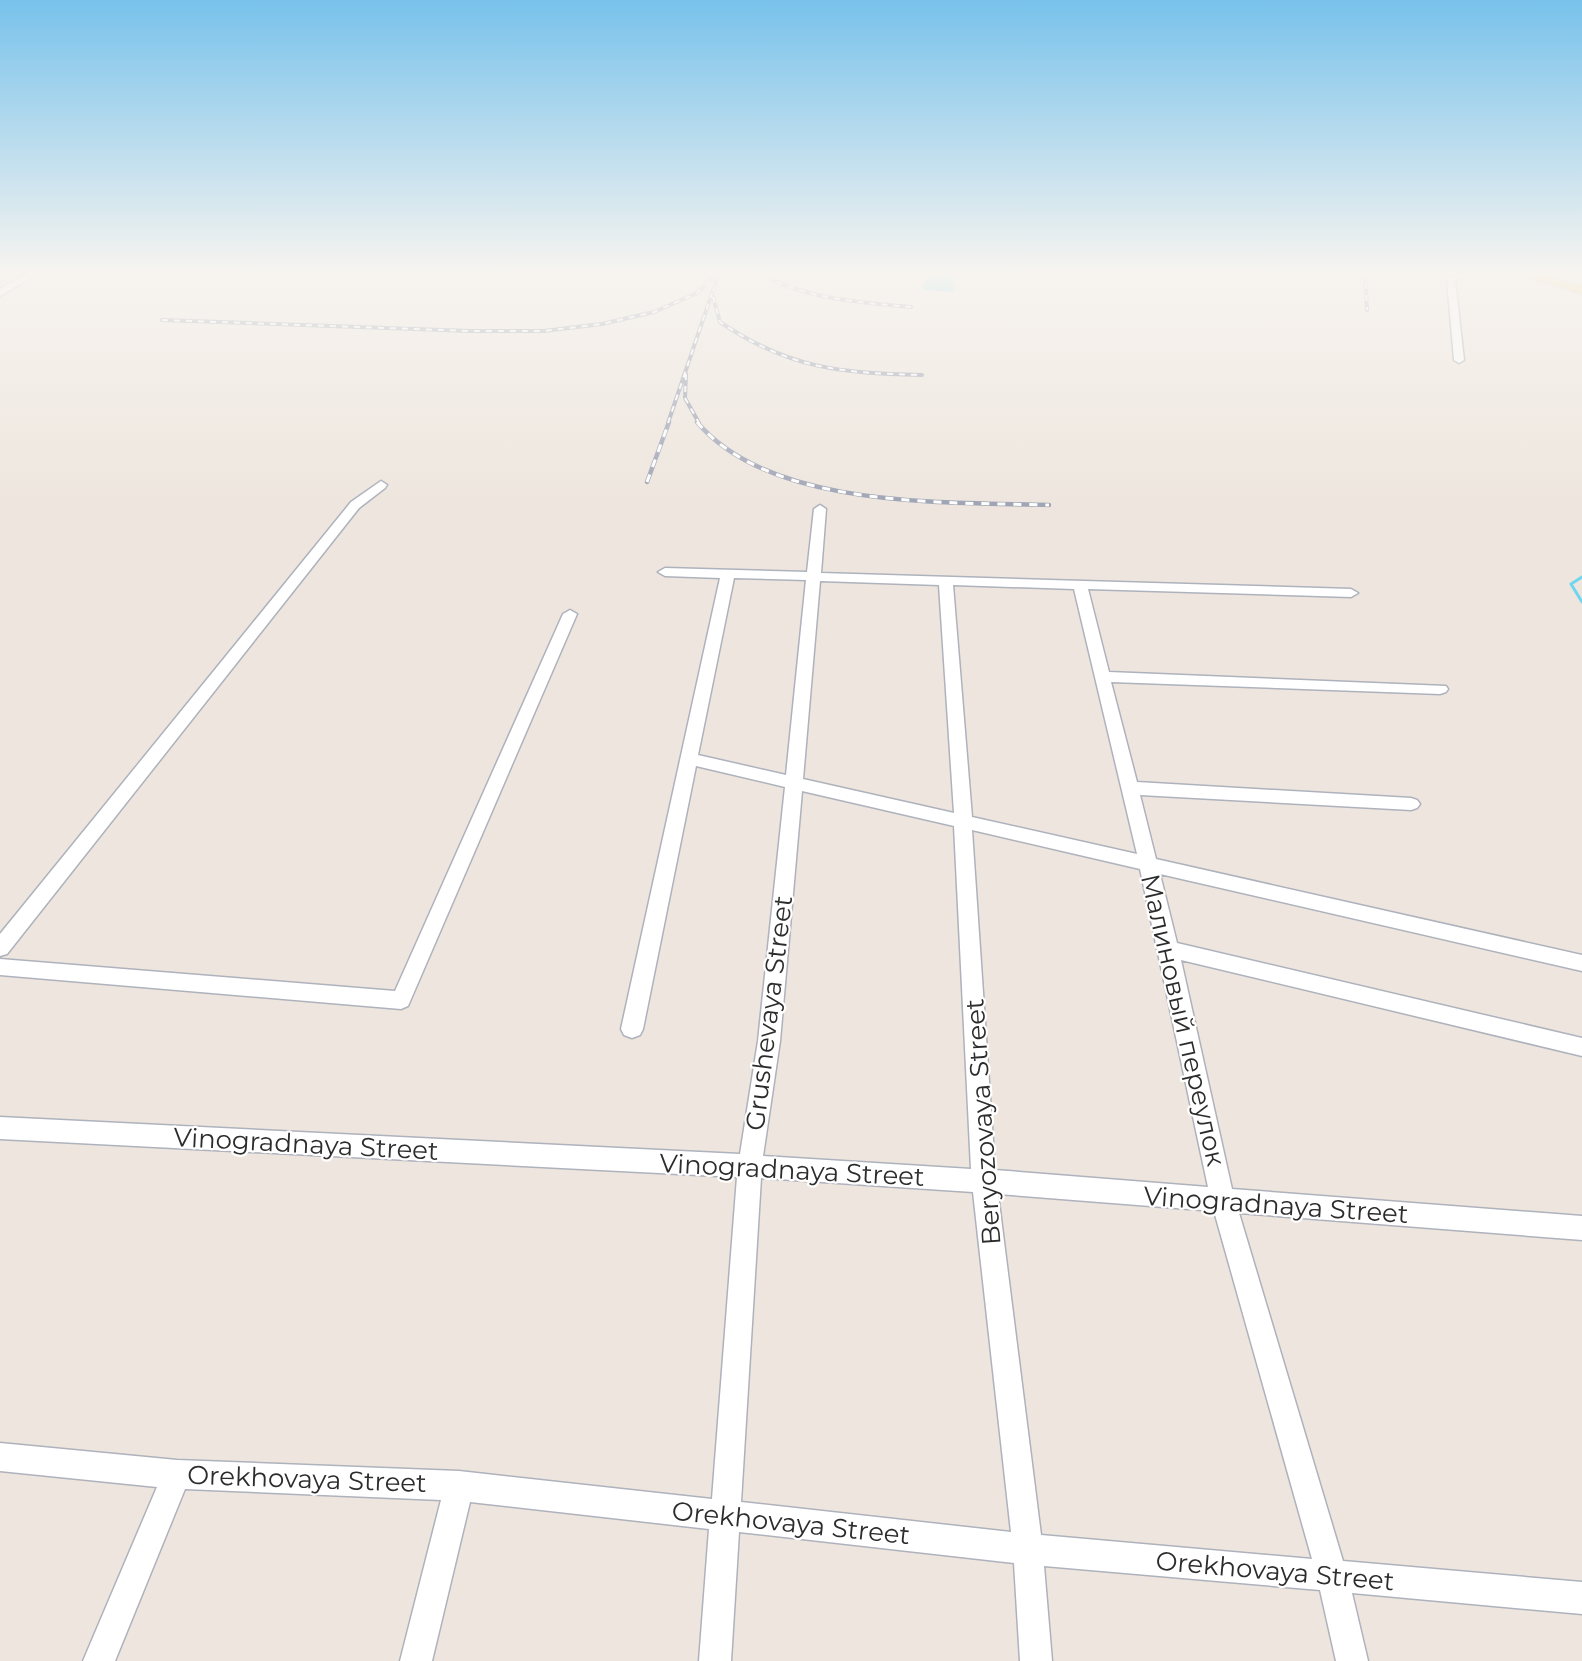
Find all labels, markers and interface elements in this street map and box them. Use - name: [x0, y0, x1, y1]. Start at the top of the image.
- street label: Малиновый переулок: [1134, 871, 1232, 1169]
- street label: Grushevaya Street: [739, 894, 799, 1132]
- street label: Beryozovaya Street: [958, 998, 1008, 1246]
- street label: Vinogradnaya Street: [173, 1121, 439, 1167]
- street label: Vinogradnaya Street: [659, 1147, 925, 1193]
- street label: Vinogradnaya Street: [1142, 1180, 1410, 1230]
- street label: Orekhovaya Street: [187, 1459, 427, 1499]
- street label: Orekhovaya Street: [670, 1495, 912, 1551]
- street label: Orekhovaya Street: [1154, 1545, 1396, 1597]

